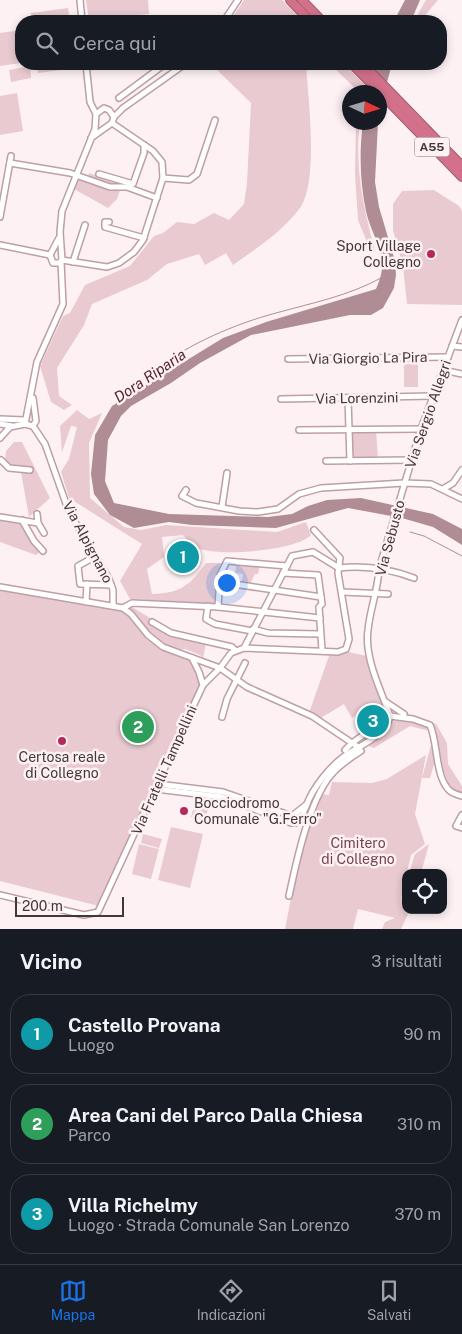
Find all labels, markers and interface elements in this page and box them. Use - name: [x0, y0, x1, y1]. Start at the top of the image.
- search box: [15, 15, 447, 70]
- icon: search: [33, 29, 61, 57]
- text: Cerca qui: [73, 32, 156, 54]
- north arrow: [342, 85, 387, 130]
- road number: A55: [414, 138, 450, 156]
- place label: Sport Village Collegno: [336, 238, 421, 270]
- marker: Sport Village Collegno: [425, 248, 437, 260]
- water label: Dora Riparia: [111, 345, 189, 406]
- street label: Via Giorgio La Pira: [308, 349, 428, 367]
- street label: Via Sergio Allegri: [402, 358, 454, 470]
- street label: Via Lorenzini: [315, 389, 399, 407]
- street label: Via Alpignano: [60, 498, 116, 586]
- street label: Via Sebusto: [372, 498, 408, 578]
- pin: 1: [167, 538, 199, 576]
- your location: [214, 570, 240, 596]
- pin: 3: [357, 702, 389, 740]
- street label: Via Fratelli Tampellini: [128, 703, 200, 837]
- pin: 2: [122, 708, 154, 746]
- marker: Certosa reale di Collegno: [56, 735, 68, 747]
- place label: Certosa reale di Collegno: [19, 749, 106, 781]
- place label: Bocciodromo Comunale "G.Ferro": [194, 795, 322, 827]
- marker: Bocciodromo Comunale "G.Ferro": [178, 805, 190, 817]
- park label: Cimitero di Collegno: [321, 835, 395, 867]
- map controls: [402, 869, 447, 914]
- button: locate: [402, 869, 447, 914]
- scale bar: [15, 894, 124, 917]
- text: 200 m: [22, 898, 63, 914]
- text: Vicino: [20, 949, 82, 974]
- text: 3 risultati: [371, 952, 442, 971]
- text: Castello Provana: [68, 1014, 220, 1036]
- text: 1: [34, 1025, 40, 1044]
- text: 90 m: [404, 1025, 441, 1044]
- text: Luogo: [68, 1036, 114, 1055]
- text: Area Cani del Parco Dalla Chiesa: [68, 1104, 363, 1126]
- text: 2: [32, 1115, 42, 1134]
- text: 310 m: [397, 1115, 441, 1134]
- text: Parco: [68, 1126, 111, 1145]
- text: Villa Richelmy: [68, 1194, 198, 1216]
- text: 3: [32, 1205, 42, 1224]
- text: 370 m: [394, 1205, 441, 1224]
- text: Luogo · Strada Comunale San Lorenzo: [68, 1216, 350, 1235]
- tab: Mappa: [51, 1277, 95, 1323]
- tab: Indicazioni: [197, 1277, 265, 1323]
- tab: Salvati: [367, 1277, 411, 1323]

